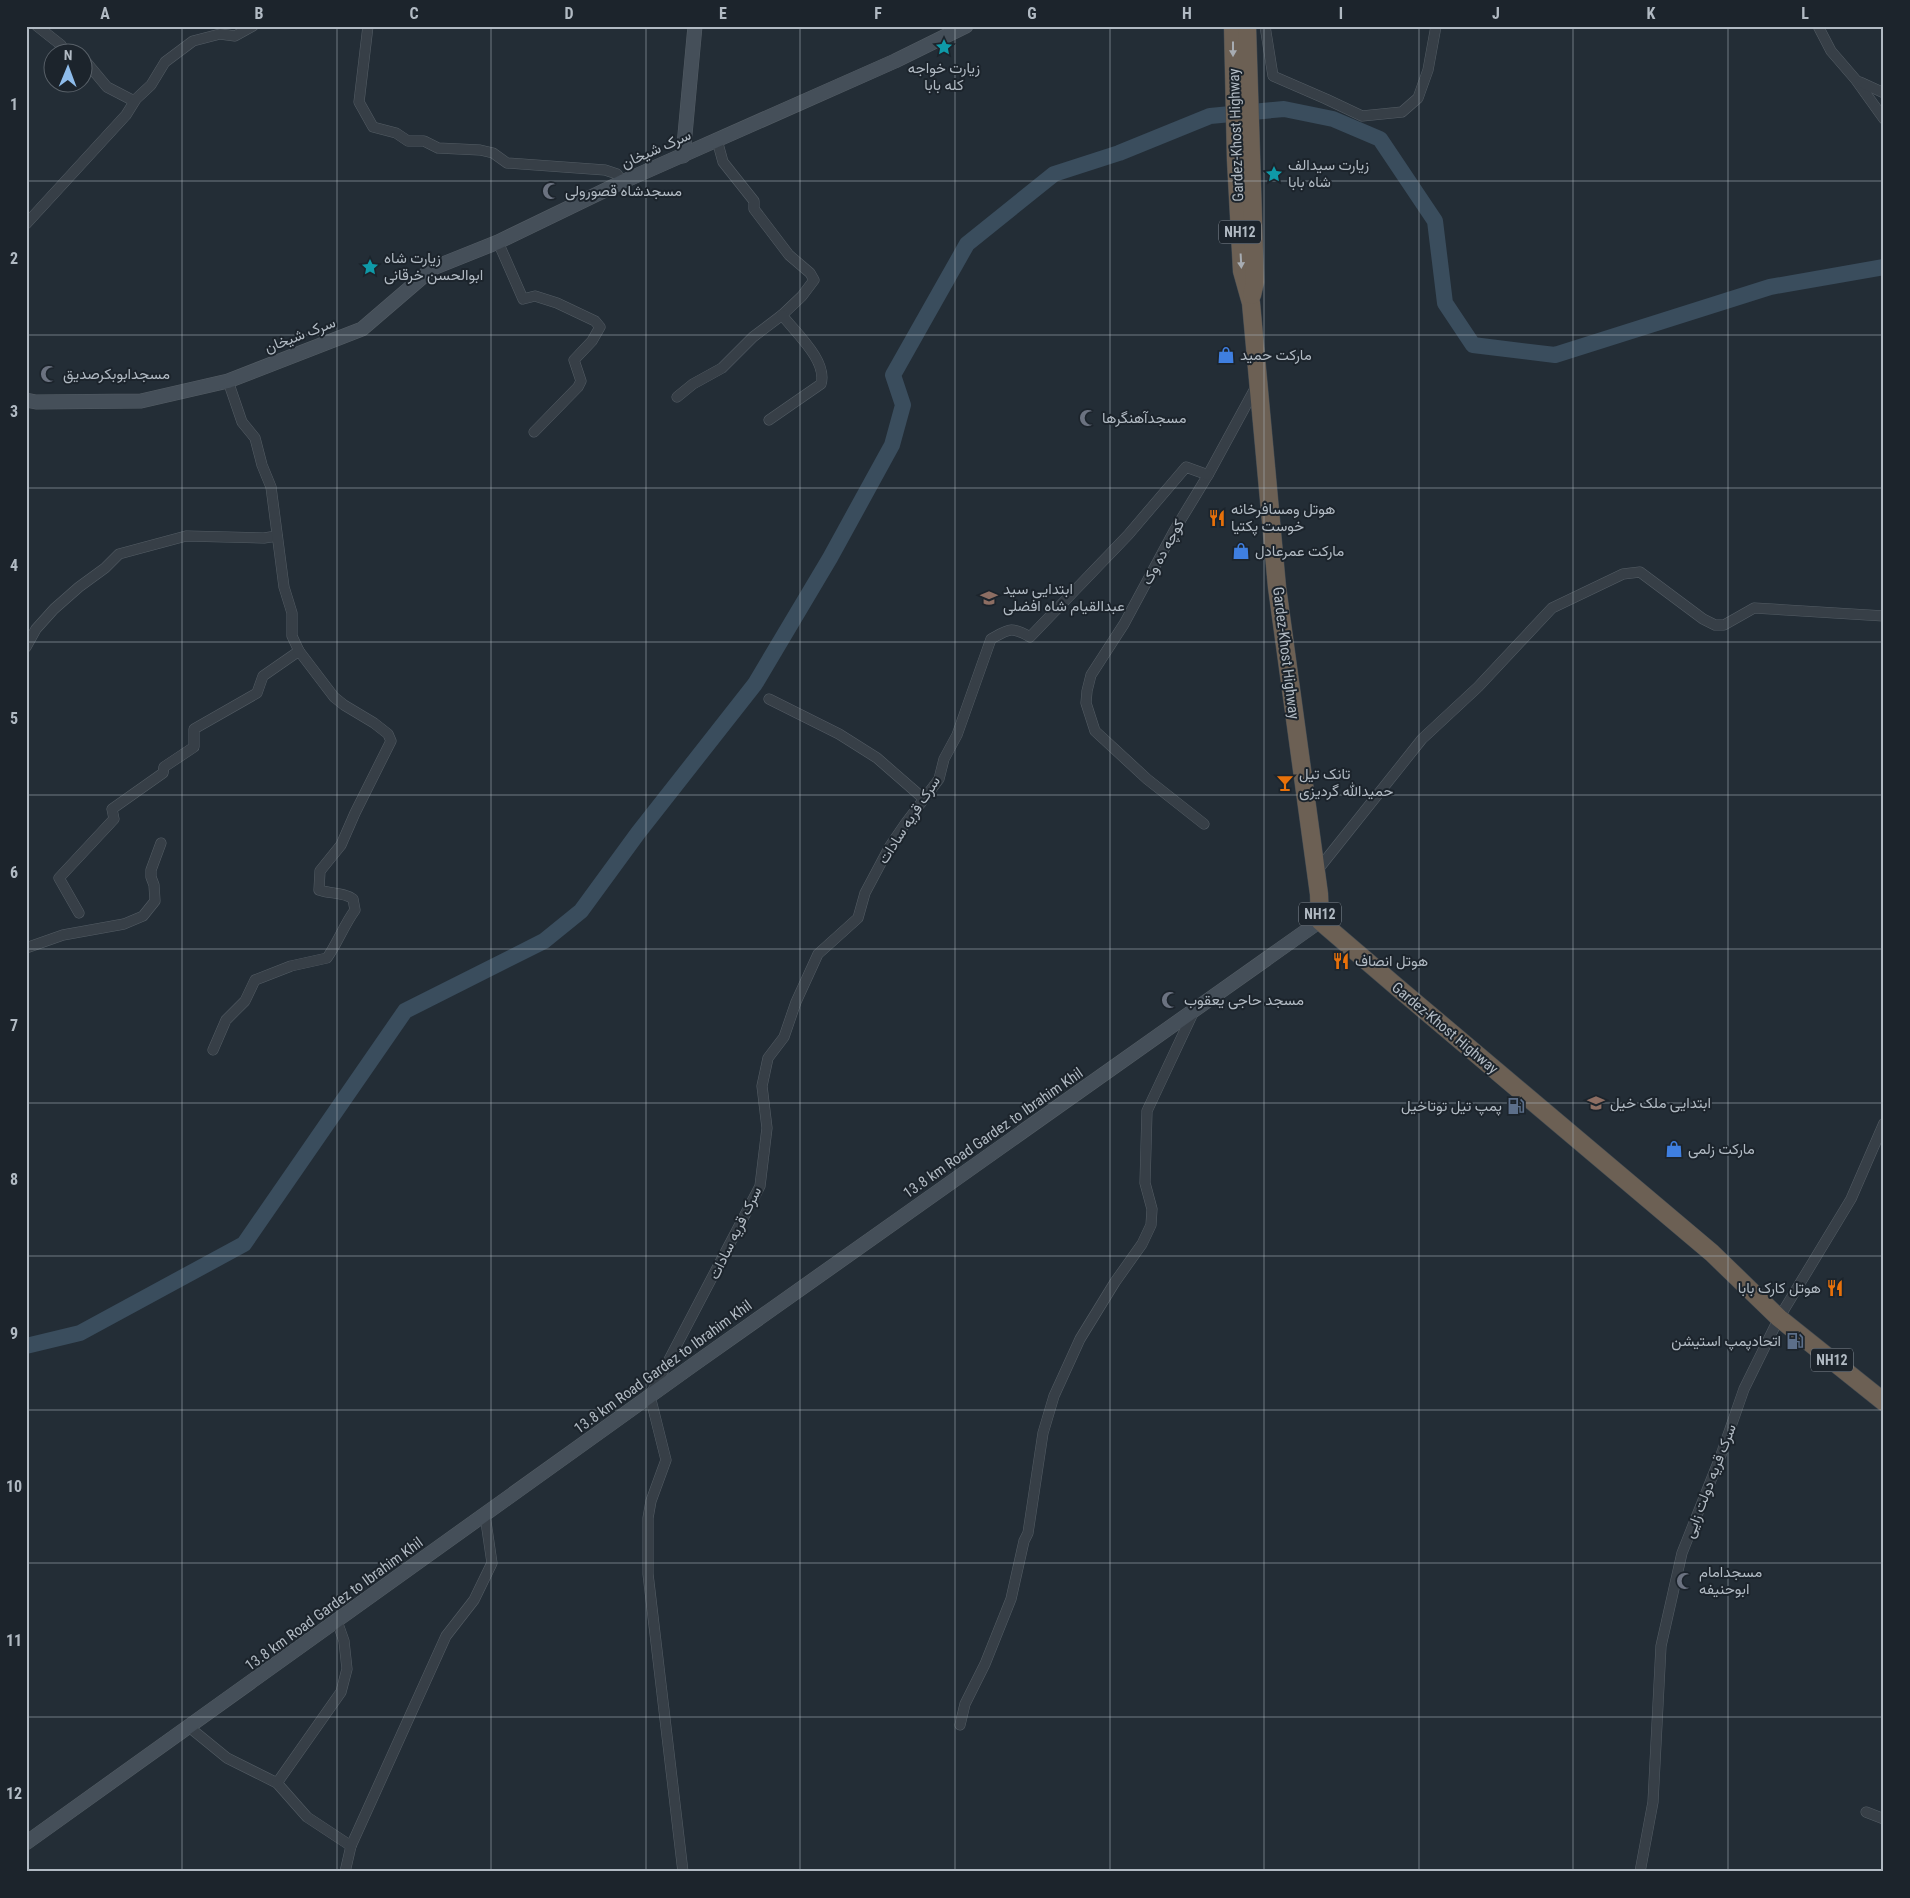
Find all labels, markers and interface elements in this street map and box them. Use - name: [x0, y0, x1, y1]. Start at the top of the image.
- text: A: [100, 4, 110, 23]
- text: B: [255, 4, 264, 23]
- text: C: [409, 4, 419, 23]
- text: D: [564, 4, 574, 23]
- text: E: [719, 4, 727, 23]
- text: F: [874, 4, 882, 23]
- text: G: [1027, 4, 1037, 23]
- text: H: [1182, 4, 1192, 23]
- text: I: [1339, 4, 1343, 23]
- text: J: [1492, 4, 1500, 23]
- text: K: [1647, 4, 1656, 23]
- text: L: [1801, 4, 1809, 23]
- place icon: زیارت خواجه کله بابا: [934, 37, 954, 57]
- one-way arrow: [1229, 41, 1237, 57]
- north arrow: [42, 42, 92, 92]
- text: N: [64, 47, 73, 63]
- place label: زیارت خواجه کله بابا: [908, 59, 980, 94]
- street label: Gardez-Khost Highway: [1225, 68, 1247, 202]
- text: 1: [10, 95, 18, 114]
- street label: سرک شیخان: [618, 126, 694, 172]
- place label: زیارت سیدالف شاه بابا: [1288, 156, 1369, 191]
- place icon: زیارت سیدالف شاه بابا: [1264, 164, 1284, 184]
- mosque icon: مسجدشاه قصورولی: [541, 181, 561, 201]
- place label: مسجدشاه قصورولی: [565, 182, 682, 201]
- road number: NH12: [1219, 220, 1261, 243]
- text: 2: [10, 249, 18, 268]
- place label: زیارت شاه ابوالحسن خرقانی: [384, 249, 483, 285]
- one-way arrow: [1238, 254, 1246, 270]
- place icon: زیارت شاه ابوالحسن خرقانی: [360, 257, 380, 277]
- street label: سرک شیخان: [262, 313, 338, 357]
- shop icon: مارکت حمید: [1216, 345, 1236, 365]
- place label: مارکت حمید: [1240, 346, 1312, 364]
- mosque icon: مسجدابوبکرصدیق: [39, 364, 59, 384]
- place label: مسجدابوبکرصدیق: [63, 365, 170, 384]
- text: 3: [10, 402, 18, 421]
- mosque icon: مسجدآهنگرها: [1078, 408, 1098, 428]
- place label: مسجدآهنگرها: [1102, 409, 1186, 427]
- place label: هوتل ومسافرخانه خوست پکتیا: [1231, 500, 1335, 536]
- restaurant icon: هوتل ومسافرخانه خوست پکتیا: [1207, 508, 1227, 528]
- street label: کوچه ده وک: [1138, 516, 1189, 588]
- shop icon: مارکت عمرعادل: [1231, 541, 1251, 561]
- place label: مارکت عمرعادل: [1255, 542, 1344, 560]
- text: 4: [10, 556, 18, 575]
- place label: ابتدایی سید عبدالقیام شاه افضلی: [1003, 580, 1125, 616]
- street label: Gardez-Khost Highway: [1269, 586, 1303, 720]
- school or university icon: ابتدایی سید عبدالقیام شاه افضلی: [979, 588, 999, 608]
- text: 5: [10, 709, 18, 728]
- place label: تانک تیل حمیدالله گردیزی: [1299, 765, 1393, 801]
- street label: سرک قریه سادات: [874, 773, 944, 867]
- bar icon: تانک تیل حمیدالله گردیزی: [1275, 773, 1295, 793]
- text: 6: [10, 863, 18, 882]
- road number: NH12: [1299, 902, 1341, 926]
- restaurant icon: هوتل انصاف: [1331, 951, 1351, 971]
- place label: هوتل انصاف: [1355, 952, 1428, 970]
- street label: Gardez-Khost Highway: [1388, 978, 1502, 1078]
- mosque icon: مسجد حاجی یعقوب: [1160, 990, 1180, 1010]
- place label: مسجد حاجی یعقوب: [1184, 991, 1304, 1010]
- text: 7: [10, 1016, 18, 1035]
- street label: 13.8 km Road Gardez to Ibrahim Khil: [900, 1064, 1086, 1202]
- school or university icon: ابتدایی ملک خیل: [1586, 1093, 1606, 1113]
- place label: ابتدایی ملک خیل: [1610, 1094, 1711, 1113]
- fuel station icon: پمپ تیل توتاخیل: [1506, 1096, 1526, 1116]
- place label: پمپ تیل توتاخیل: [1401, 1097, 1502, 1116]
- shop icon: مارکت زلمی: [1664, 1139, 1684, 1159]
- place label: مارکت زلمی: [1688, 1140, 1755, 1159]
- text: 8: [10, 1170, 18, 1189]
- street label: سرک قریه سادات: [705, 1184, 765, 1282]
- restaurant icon: هوتل کارک بابا: [1825, 1278, 1845, 1298]
- place label: هوتل کارک بابا: [1738, 1279, 1821, 1297]
- street label: 13.8 km Road Gardez to Ibrahim Khil: [571, 1296, 755, 1438]
- text: 9: [10, 1324, 18, 1343]
- fuel station icon: اتحادپمپ استیشن: [1785, 1331, 1805, 1351]
- place label: اتحادپمپ استیشن: [1671, 1332, 1781, 1351]
- road number: NH12: [1811, 1348, 1853, 1372]
- street label: سرک قریه دولت زایی: [1680, 1421, 1741, 1541]
- text: 10: [6, 1477, 22, 1496]
- street label: 13.8 km Road Gardez to Ibrahim Khil: [242, 1533, 426, 1675]
- place label: مسجدامام ابوحنیفه: [1699, 1563, 1762, 1598]
- mosque icon: مسجدامام ابوحنیفه: [1675, 1571, 1695, 1591]
- text: 11: [6, 1631, 22, 1650]
- text: 12: [6, 1784, 22, 1803]

